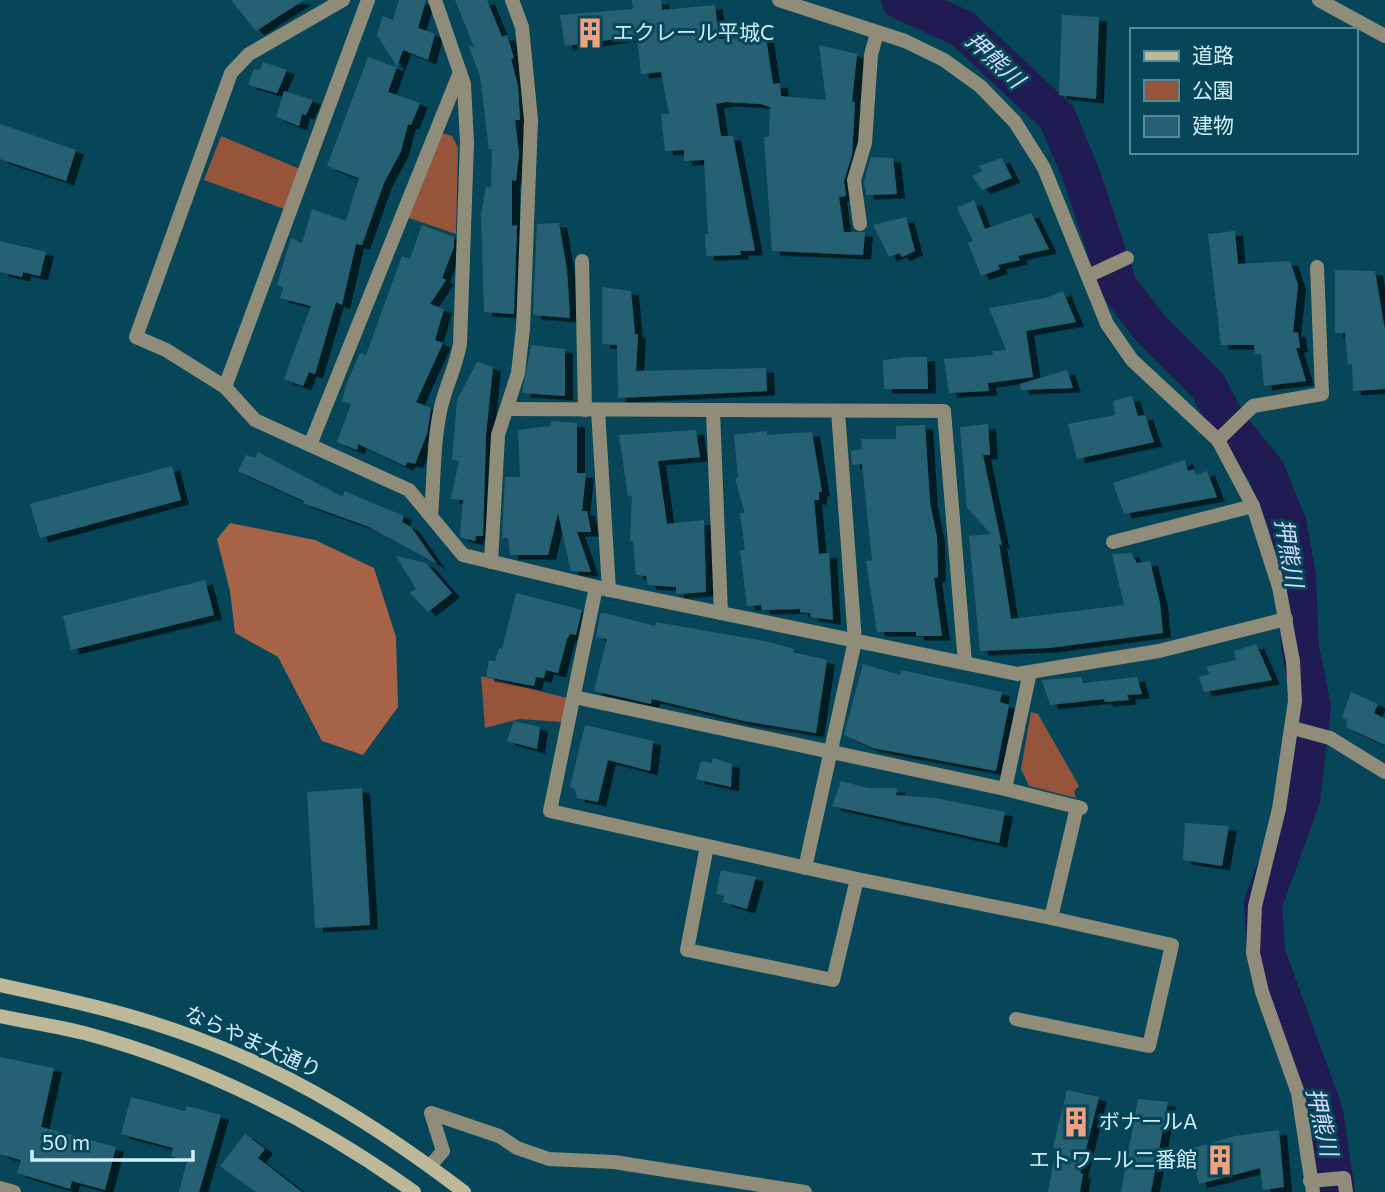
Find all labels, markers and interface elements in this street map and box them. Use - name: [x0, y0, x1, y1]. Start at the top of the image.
- building icon: エクレール平城C: [573, 16, 607, 50]
- place label: エクレール平城C: [613, 19, 774, 44]
- water label: 押熊川: [961, 26, 1033, 95]
- legend: [1130, 28, 1357, 154]
- text: 道路: [1192, 42, 1234, 67]
- text: 公園: [1192, 77, 1234, 102]
- text: 建物: [1192, 112, 1234, 137]
- water label: 押熊川: [1270, 516, 1310, 592]
- street label: ならやま大通り: [181, 999, 326, 1082]
- water label: 押熊川: [1302, 1085, 1345, 1161]
- building icon: ボナールA: [1059, 1105, 1093, 1139]
- place label: ボナールA: [1099, 1108, 1198, 1133]
- scale bar: [32, 1118, 192, 1162]
- text: 50 m: [42, 1129, 90, 1154]
- building icon: エトワール二番館: [1203, 1143, 1237, 1177]
- place label: エトワール二番館: [1029, 1146, 1197, 1171]

